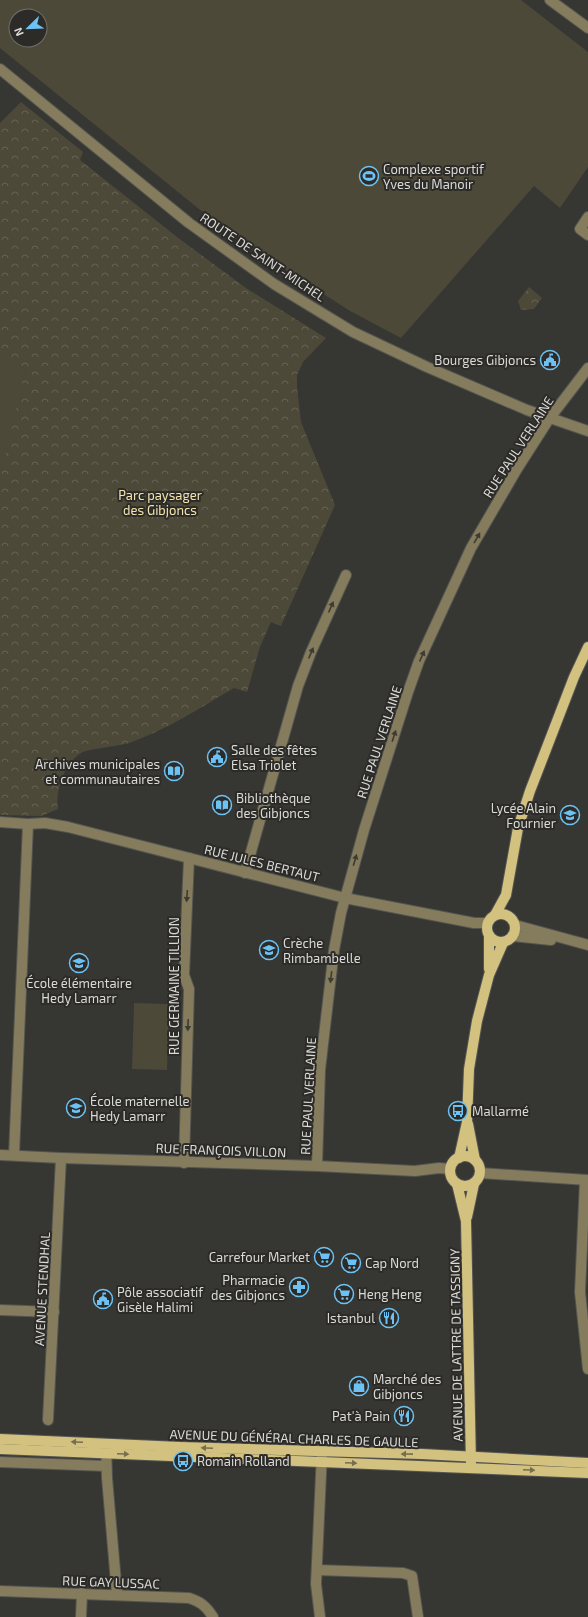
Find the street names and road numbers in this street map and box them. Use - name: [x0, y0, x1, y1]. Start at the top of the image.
- street label: ROUTE DE SAINT-MICHEL: [197, 209, 329, 305]
- street label: RUE PAUL VERLAINE: [479, 393, 557, 501]
- street label: RUE PAUL VERLAINE: [353, 684, 405, 800]
- street label: RUE JULES BERTAUT: [203, 841, 322, 885]
- street label: RUE GERMAINE TILLION: [166, 917, 182, 1055]
- street label: RUE PAUL VERLAINE: [297, 1037, 319, 1155]
- street label: RUE FRANÇOIS VILLON: [155, 1140, 287, 1161]
- street label: AVENUE STENDHAL: [31, 1231, 53, 1346]
- street label: AVENUE DE LATTRE DE TASSIGNY: [446, 1248, 466, 1442]
- street label: AVENUE DU GÉNÉRAL CHARLES DE GAULLE: [169, 1425, 419, 1450]
- street label: RUE GAY LUSSAC: [62, 1572, 160, 1592]

